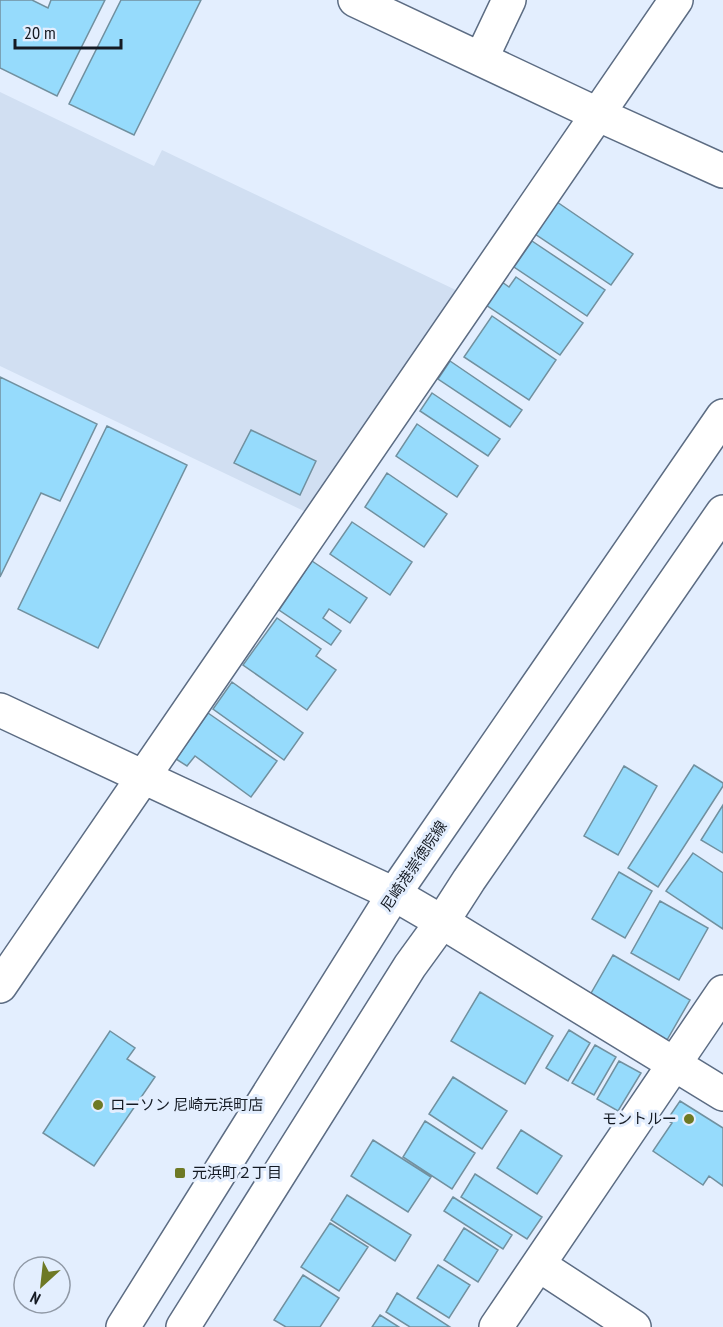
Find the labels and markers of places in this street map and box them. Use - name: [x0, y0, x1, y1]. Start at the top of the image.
- place label: ローソン 尼崎元浜町店: [110, 1095, 263, 1114]
- marker: ローソン 尼崎元浜町店: [91, 1098, 105, 1112]
- place label: モントルー: [602, 1109, 677, 1128]
- marker: モントルー: [682, 1112, 696, 1126]
- place label: 元浜町２丁目: [192, 1163, 282, 1182]
- marker: 元浜町２丁目: [173, 1166, 187, 1180]

